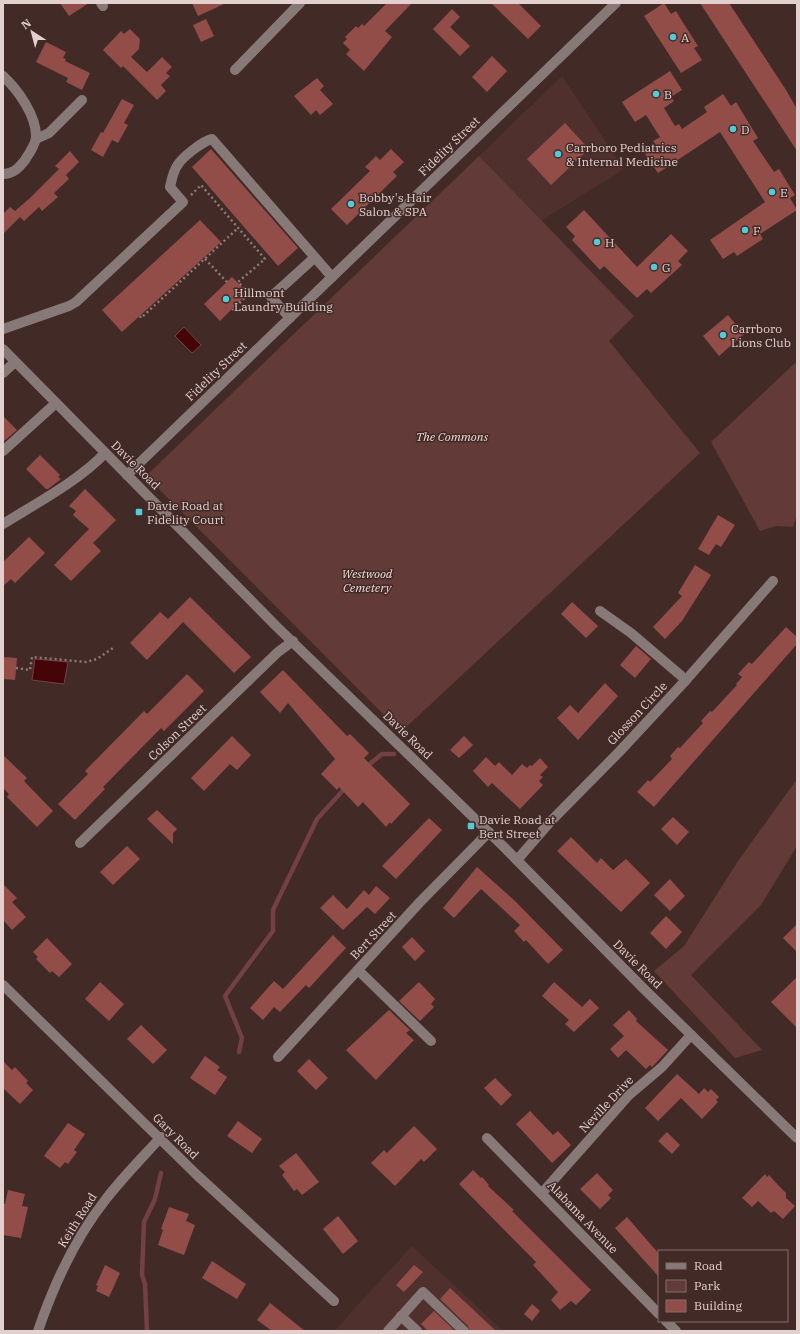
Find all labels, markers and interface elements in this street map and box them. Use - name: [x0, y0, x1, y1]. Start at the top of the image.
- north arrow: [12, 12, 52, 52]
- text: N: [18, 16, 34, 32]
- place label: A: [681, 30, 690, 45]
- marker: A: [668, 32, 678, 42]
- place label: B: [664, 87, 672, 102]
- marker: B: [651, 89, 661, 99]
- street label: Fidelity Street: [415, 113, 483, 179]
- place label: D: [741, 122, 749, 137]
- marker: D: [728, 124, 738, 134]
- place label: Carrboro Pediatrics & Internal Medicine: [566, 140, 678, 169]
- marker: Carrboro Pediatrics & Internal Medicine: [553, 149, 563, 159]
- place label: E: [780, 185, 788, 200]
- marker: E: [767, 187, 777, 197]
- place label: Bobby's Hair Salon & SPA: [359, 190, 432, 219]
- marker: Bobby's Hair Salon & SPA: [346, 199, 356, 209]
- place label: F: [753, 223, 761, 238]
- marker: F: [740, 225, 750, 235]
- place label: H: [605, 235, 614, 250]
- marker: H: [592, 237, 602, 247]
- place label: G: [662, 260, 671, 275]
- marker: G: [649, 262, 659, 272]
- place label: Hillmont Laundry Building: [234, 285, 333, 314]
- marker: Hillmont Laundry Building: [221, 294, 231, 304]
- place label: Carrboro Lions Club: [731, 321, 791, 350]
- marker: Carrboro Lions Club: [718, 330, 728, 340]
- street label: Fidelity Street: [182, 338, 250, 404]
- park label: The Commons: [416, 429, 489, 444]
- street label: Davie Road: [108, 437, 164, 493]
- place label: Davie Road at Fidelity Court: [147, 498, 224, 527]
- marker: Davie Road at Fidelity Court: [134, 507, 144, 517]
- park label: Westwood Cemetery: [342, 566, 393, 595]
- street label: Glosson Circle: [604, 678, 670, 748]
- street label: Colson Street: [145, 701, 209, 763]
- street label: Davie Road: [380, 708, 436, 762]
- place label: Davie Road at Bert Street: [479, 812, 555, 841]
- marker: Davie Road at Bert Street: [466, 821, 476, 831]
- street label: Bert Street: [347, 908, 399, 962]
- street label: Davie Road: [610, 936, 666, 992]
- street label: Neville Drive: [576, 1072, 636, 1136]
- street label: Gary Road: [150, 1110, 202, 1162]
- street label: Alabama Avenue: [545, 1178, 621, 1256]
- street label: Keith Road: [54, 1190, 100, 1250]
- legend: [658, 1250, 788, 1322]
- text: Road: [694, 1258, 723, 1273]
- text: Park: [694, 1278, 720, 1293]
- text: Building: [694, 1298, 742, 1313]

